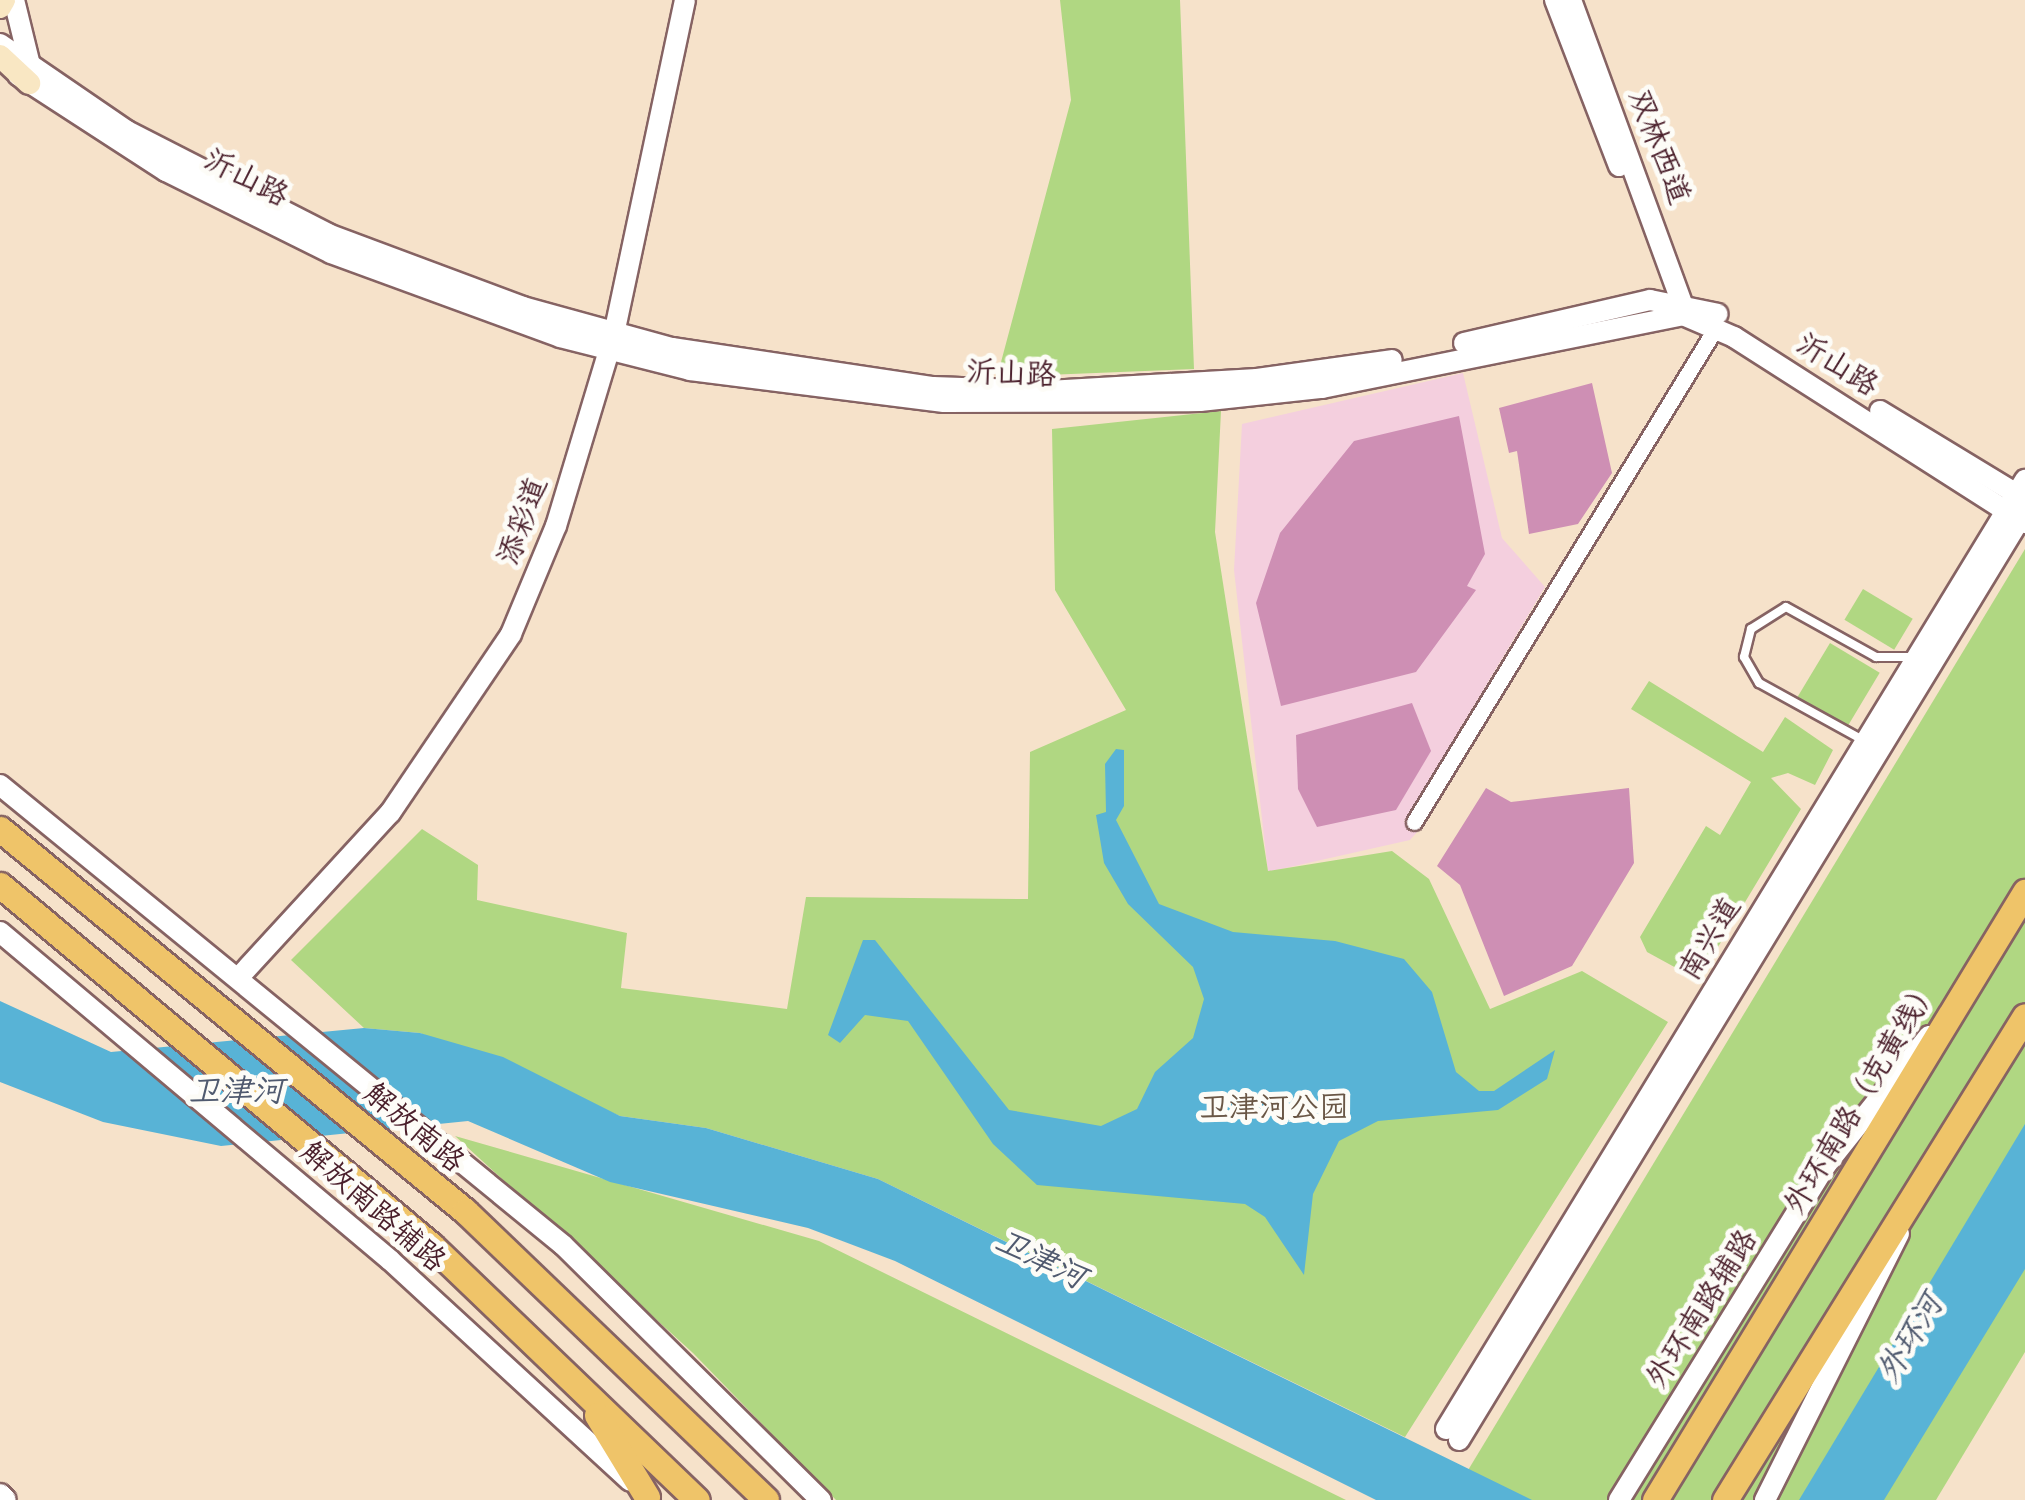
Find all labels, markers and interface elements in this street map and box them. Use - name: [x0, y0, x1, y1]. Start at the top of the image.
- street label: 双林西道: [1621, 85, 1697, 209]
- street label: 沂山路: [198, 142, 294, 214]
- street label: 沂山路: [1789, 326, 1885, 404]
- street label: 沂山路: [965, 354, 1057, 394]
- street label: 添彩道: [491, 473, 555, 569]
- street label: 南兴道: [1671, 891, 1749, 987]
- street label: 外环南路（克黄线）: [1777, 971, 1947, 1221]
- water label: 卫津河: [188, 1073, 284, 1111]
- street label: 解放南路: [356, 1076, 472, 1180]
- park label: 卫津河公园: [1199, 1090, 1349, 1126]
- street label: 解放南路辅路: [293, 1134, 453, 1280]
- water label: 卫津河: [988, 1222, 1092, 1298]
- street label: 外环南路辅路: [1639, 1223, 1765, 1395]
- water label: 外环河: [1870, 1288, 1952, 1390]

